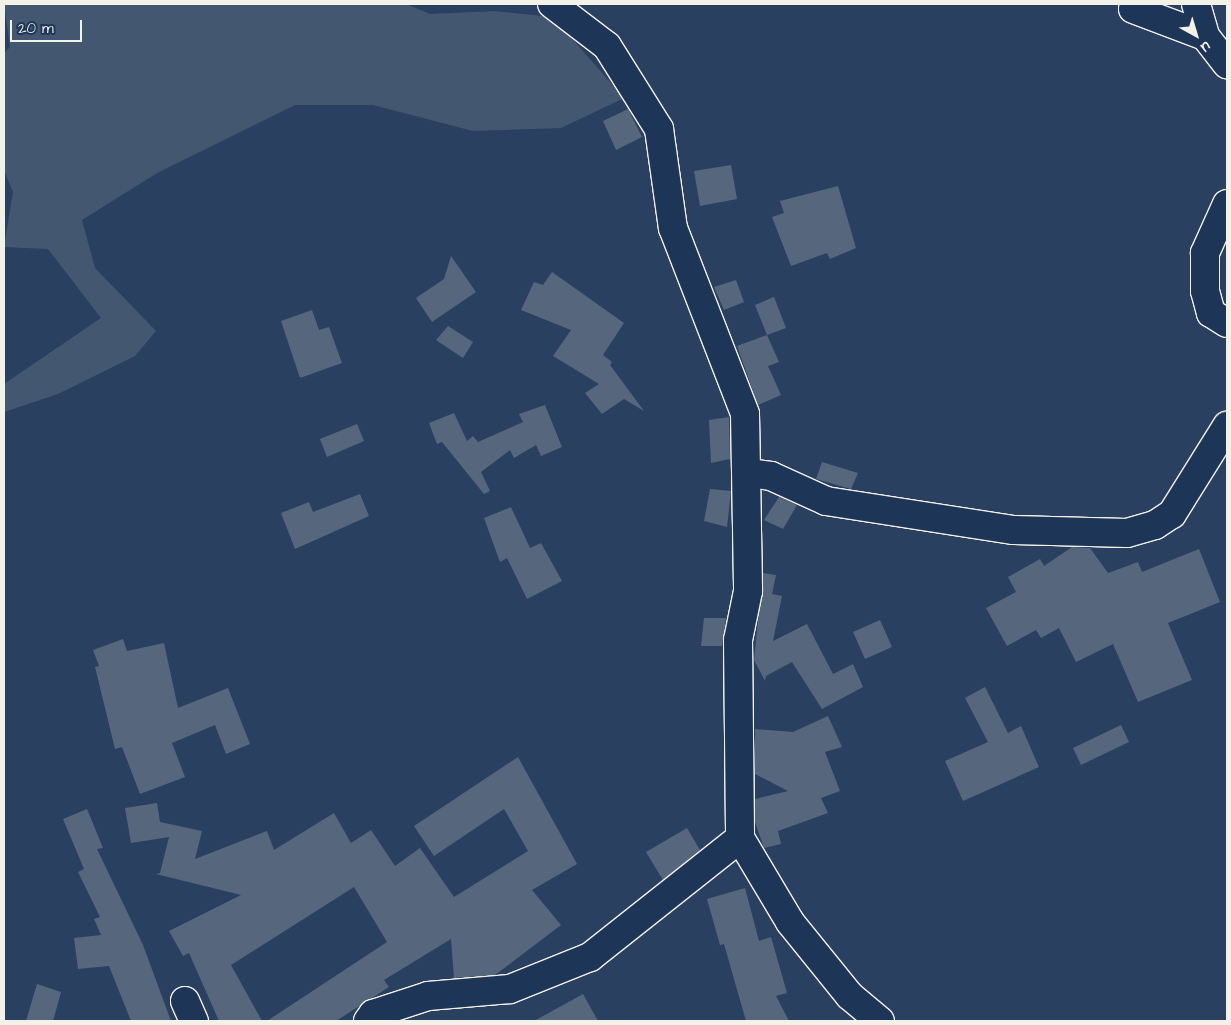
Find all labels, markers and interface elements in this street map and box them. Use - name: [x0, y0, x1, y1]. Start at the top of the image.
- scale bar: [12, 10, 85, 42]
- north arrow: [1171, 10, 1221, 60]
- text: 20 m: [18, 18, 54, 39]
- text: U: [1196, 36, 1215, 57]

